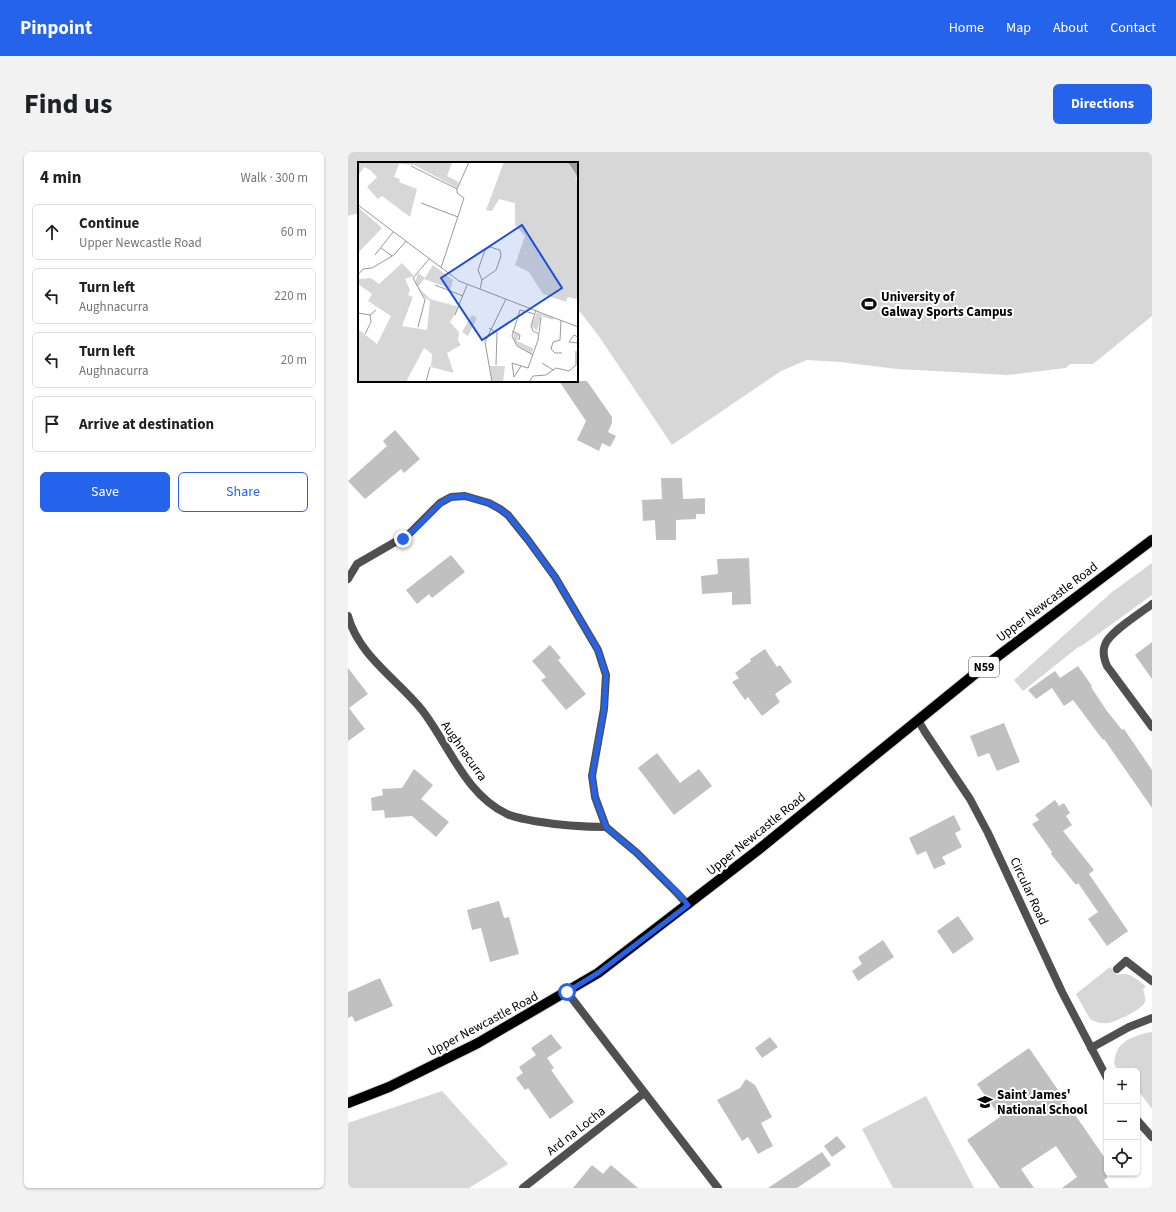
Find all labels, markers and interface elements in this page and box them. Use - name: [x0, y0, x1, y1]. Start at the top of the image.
- text: Pinpoint: [20, 15, 92, 42]
- text: Home: [949, 18, 984, 38]
- text: Map: [1006, 18, 1031, 38]
- text: About: [1053, 18, 1088, 38]
- text: Contact: [1110, 18, 1156, 38]
- text: Find us: [24, 84, 112, 124]
- button: Directions: [1053, 84, 1152, 124]
- inset map: [358, 162, 578, 382]
- text: 4 min: [40, 166, 81, 190]
- text: Walk · 300 m: [240, 169, 308, 187]
- text: Continue: [79, 213, 139, 234]
- icon: ahead: [41, 221, 63, 243]
- text: 60 m: [281, 223, 307, 241]
- text: Upper Newcastle Road: [79, 234, 202, 252]
- text: Turn left: [79, 277, 135, 298]
- icon: left: [41, 285, 63, 307]
- text: 220 m: [274, 287, 307, 305]
- place label: University of Galway Sports Campus: [881, 288, 1013, 321]
- sports icon: University of Galway Sports Campus: [860, 295, 878, 313]
- text: Aughnacurra: [79, 298, 149, 316]
- text: Turn left: [79, 341, 135, 362]
- icon: left: [41, 349, 63, 371]
- text: 20 m: [281, 351, 307, 369]
- text: Aughnacurra: [79, 362, 149, 380]
- icon: arrive: [41, 413, 63, 435]
- text: Arrive at destination: [79, 414, 214, 435]
- button: Save: [40, 472, 170, 512]
- button: Share: [178, 472, 308, 512]
- route end: [394, 530, 412, 548]
- street label: Upper Newcastle Road: [993, 558, 1101, 646]
- road number: N59: [969, 657, 999, 677]
- street label: Aughnacurra: [437, 717, 491, 785]
- street label: Upper Newcastle Road: [703, 788, 809, 880]
- street label: Circular Road: [1005, 854, 1053, 928]
- route start: [558, 983, 576, 1001]
- street label: Upper Newcastle Road: [425, 987, 541, 1061]
- map controls: [1104, 1068, 1140, 1176]
- button: +: [1104, 1068, 1140, 1104]
- place label: Saint James' National School: [997, 1086, 1088, 1119]
- school or university icon: Saint James' National School: [976, 1093, 994, 1111]
- street label: Ard na Locha: [543, 1102, 609, 1160]
- button: −: [1104, 1104, 1140, 1140]
- button: locate: [1104, 1140, 1140, 1176]

